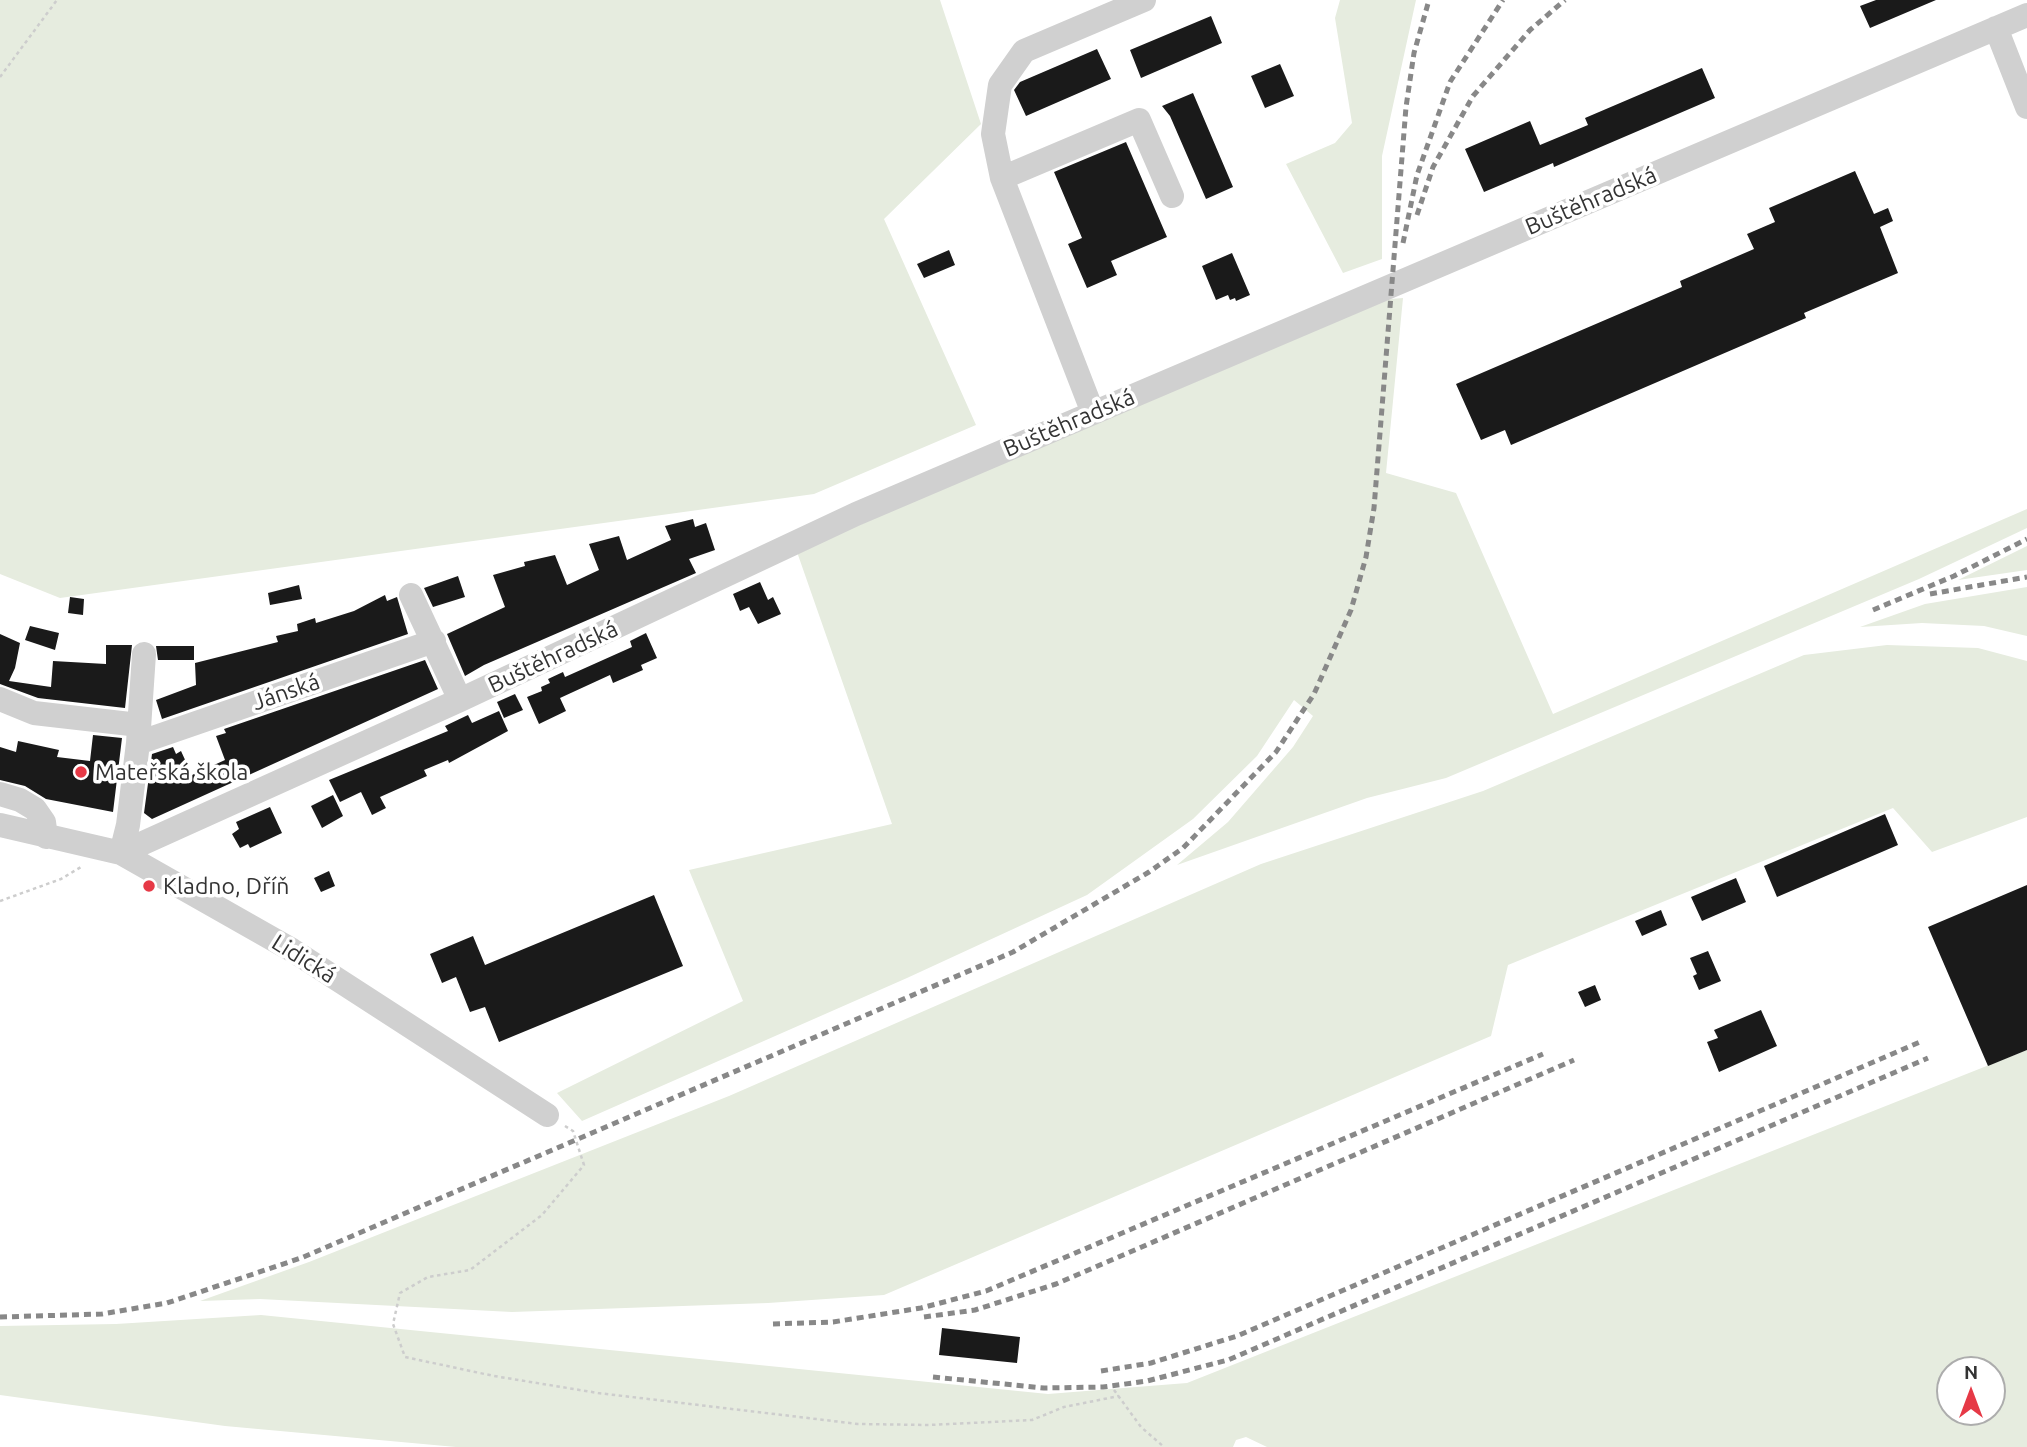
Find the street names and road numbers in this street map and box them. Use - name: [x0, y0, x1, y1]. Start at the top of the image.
- street label: Buštěhradská: [1521, 161, 1661, 241]
- street label: Buštěhradská: [999, 383, 1139, 463]
- street label: Buštěhradská: [484, 615, 622, 699]
- street label: Jánská: [249, 668, 323, 716]
- street label: Lidická: [267, 929, 341, 989]

